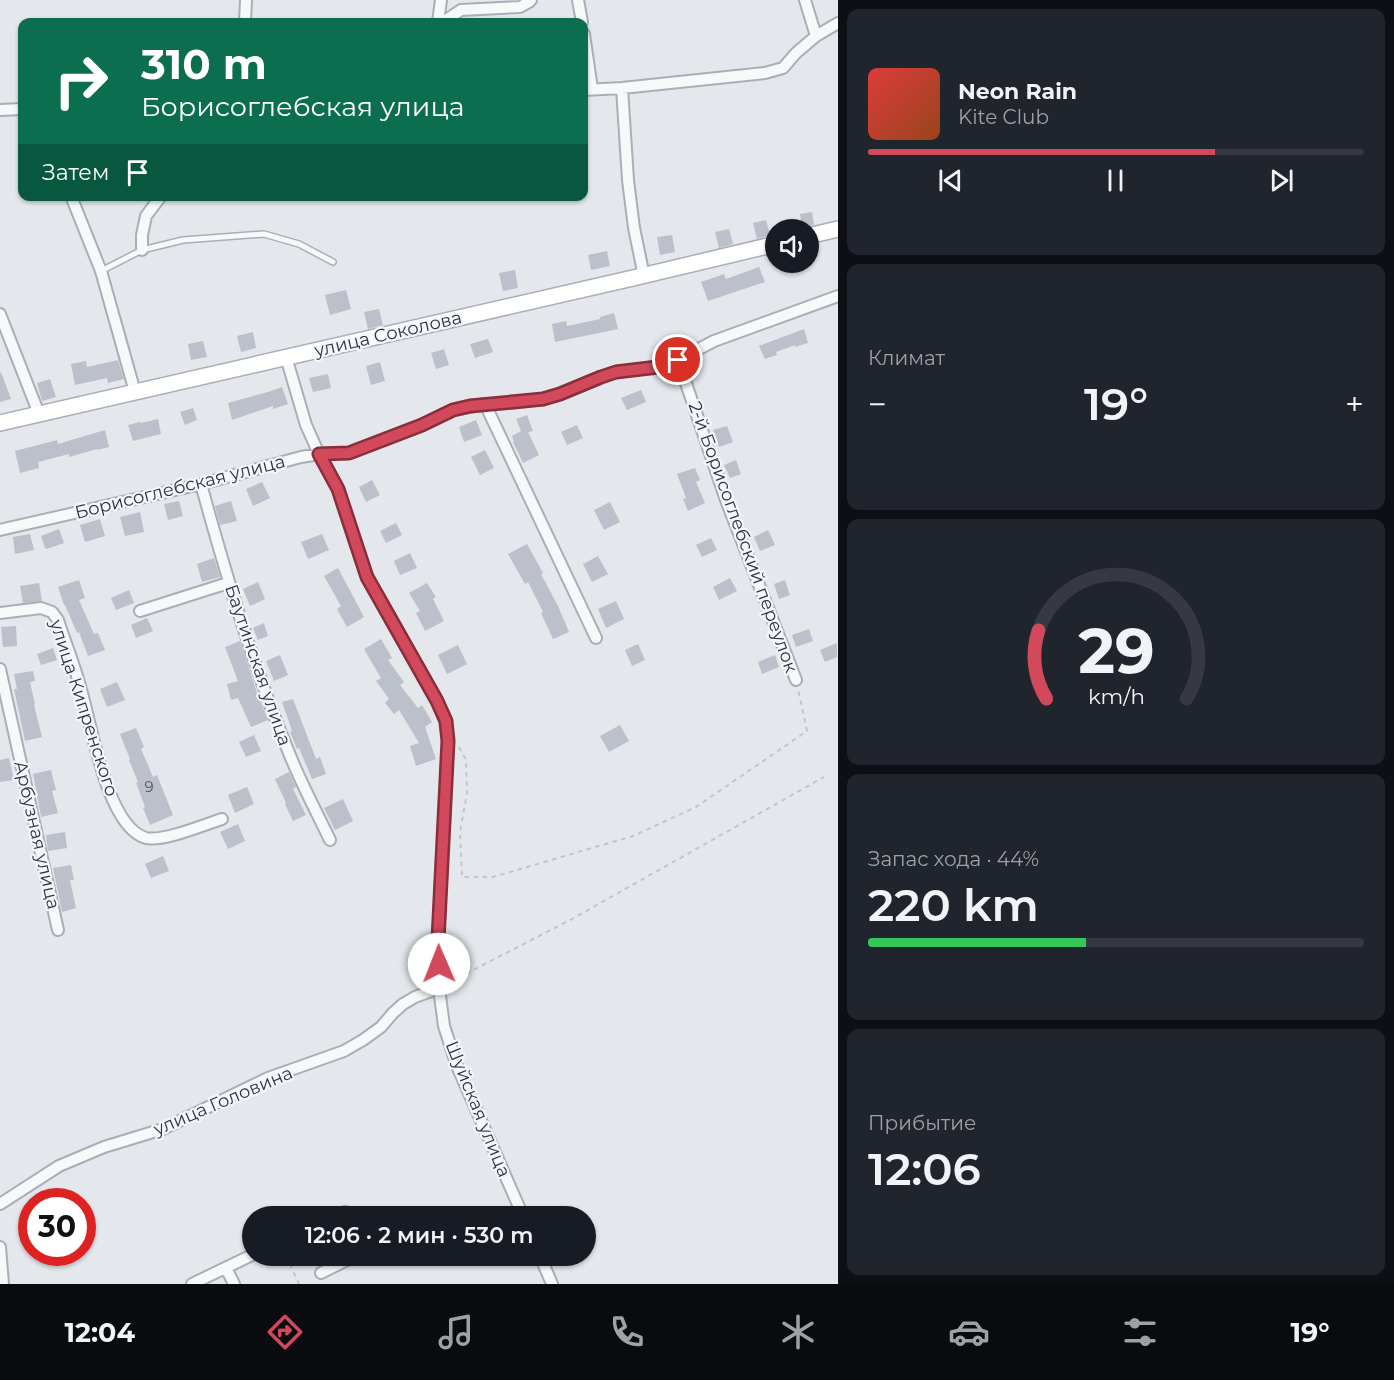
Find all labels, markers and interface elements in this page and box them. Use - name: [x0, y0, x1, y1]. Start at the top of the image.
- text: 310 m: [141, 38, 267, 90]
- icon: right: [42, 42, 120, 120]
- text: Neon Rain: [958, 78, 1077, 105]
- text: Борисоглебская улица: [141, 90, 465, 123]
- text: Kite Club: [958, 105, 1049, 129]
- icon: arrive: [121, 156, 154, 189]
- text: Затем: [42, 159, 109, 186]
- icon: previous: [934, 164, 967, 197]
- icon: pause: [1099, 164, 1132, 197]
- icon: next: [1265, 164, 1298, 197]
- map controls: [765, 219, 819, 273]
- button: sound: [765, 219, 819, 273]
- street label: улица Соколова: [311, 306, 464, 362]
- pin: [652, 334, 703, 385]
- icon: arrive: [661, 343, 694, 376]
- text: Климат: [868, 346, 945, 370]
- text: 19°: [1084, 376, 1148, 431]
- text: −: [868, 384, 887, 424]
- text: +: [1345, 384, 1364, 424]
- street label: 2-й Борисоглебский переулок: [684, 399, 803, 676]
- street label: Борисоглебская улица: [73, 450, 287, 524]
- street label: Баутинская улица: [220, 581, 296, 749]
- text: 29: [1078, 613, 1154, 689]
- street label: улица Кипренского: [45, 616, 123, 799]
- text: km/h: [1087, 683, 1145, 709]
- street label: Арбузная улица: [9, 759, 65, 911]
- house number: 9: [144, 777, 154, 796]
- text: Запас хода · 44%: [868, 847, 1039, 871]
- text: 220 km: [868, 877, 1039, 932]
- position arrow: [407, 932, 471, 996]
- street label: Шуйская улица: [441, 1038, 515, 1180]
- street label: улица Головина: [149, 1062, 296, 1141]
- text: Прибытие: [868, 1111, 976, 1135]
- text: 12:06: [868, 1141, 981, 1196]
- speed limit sign: 30: [18, 1188, 96, 1266]
- text: 12:06 · 2 мин · 530 m: [305, 1222, 533, 1249]
- icon: directions: [264, 1311, 306, 1353]
- icon: music: [435, 1311, 477, 1353]
- icon: phone: [606, 1311, 648, 1353]
- icon: climate: [777, 1311, 819, 1353]
- icon: car: [948, 1311, 990, 1353]
- icon: filters: [1119, 1311, 1161, 1353]
- text: 12:04: [65, 1316, 135, 1349]
- text: 19°: [1290, 1316, 1329, 1349]

